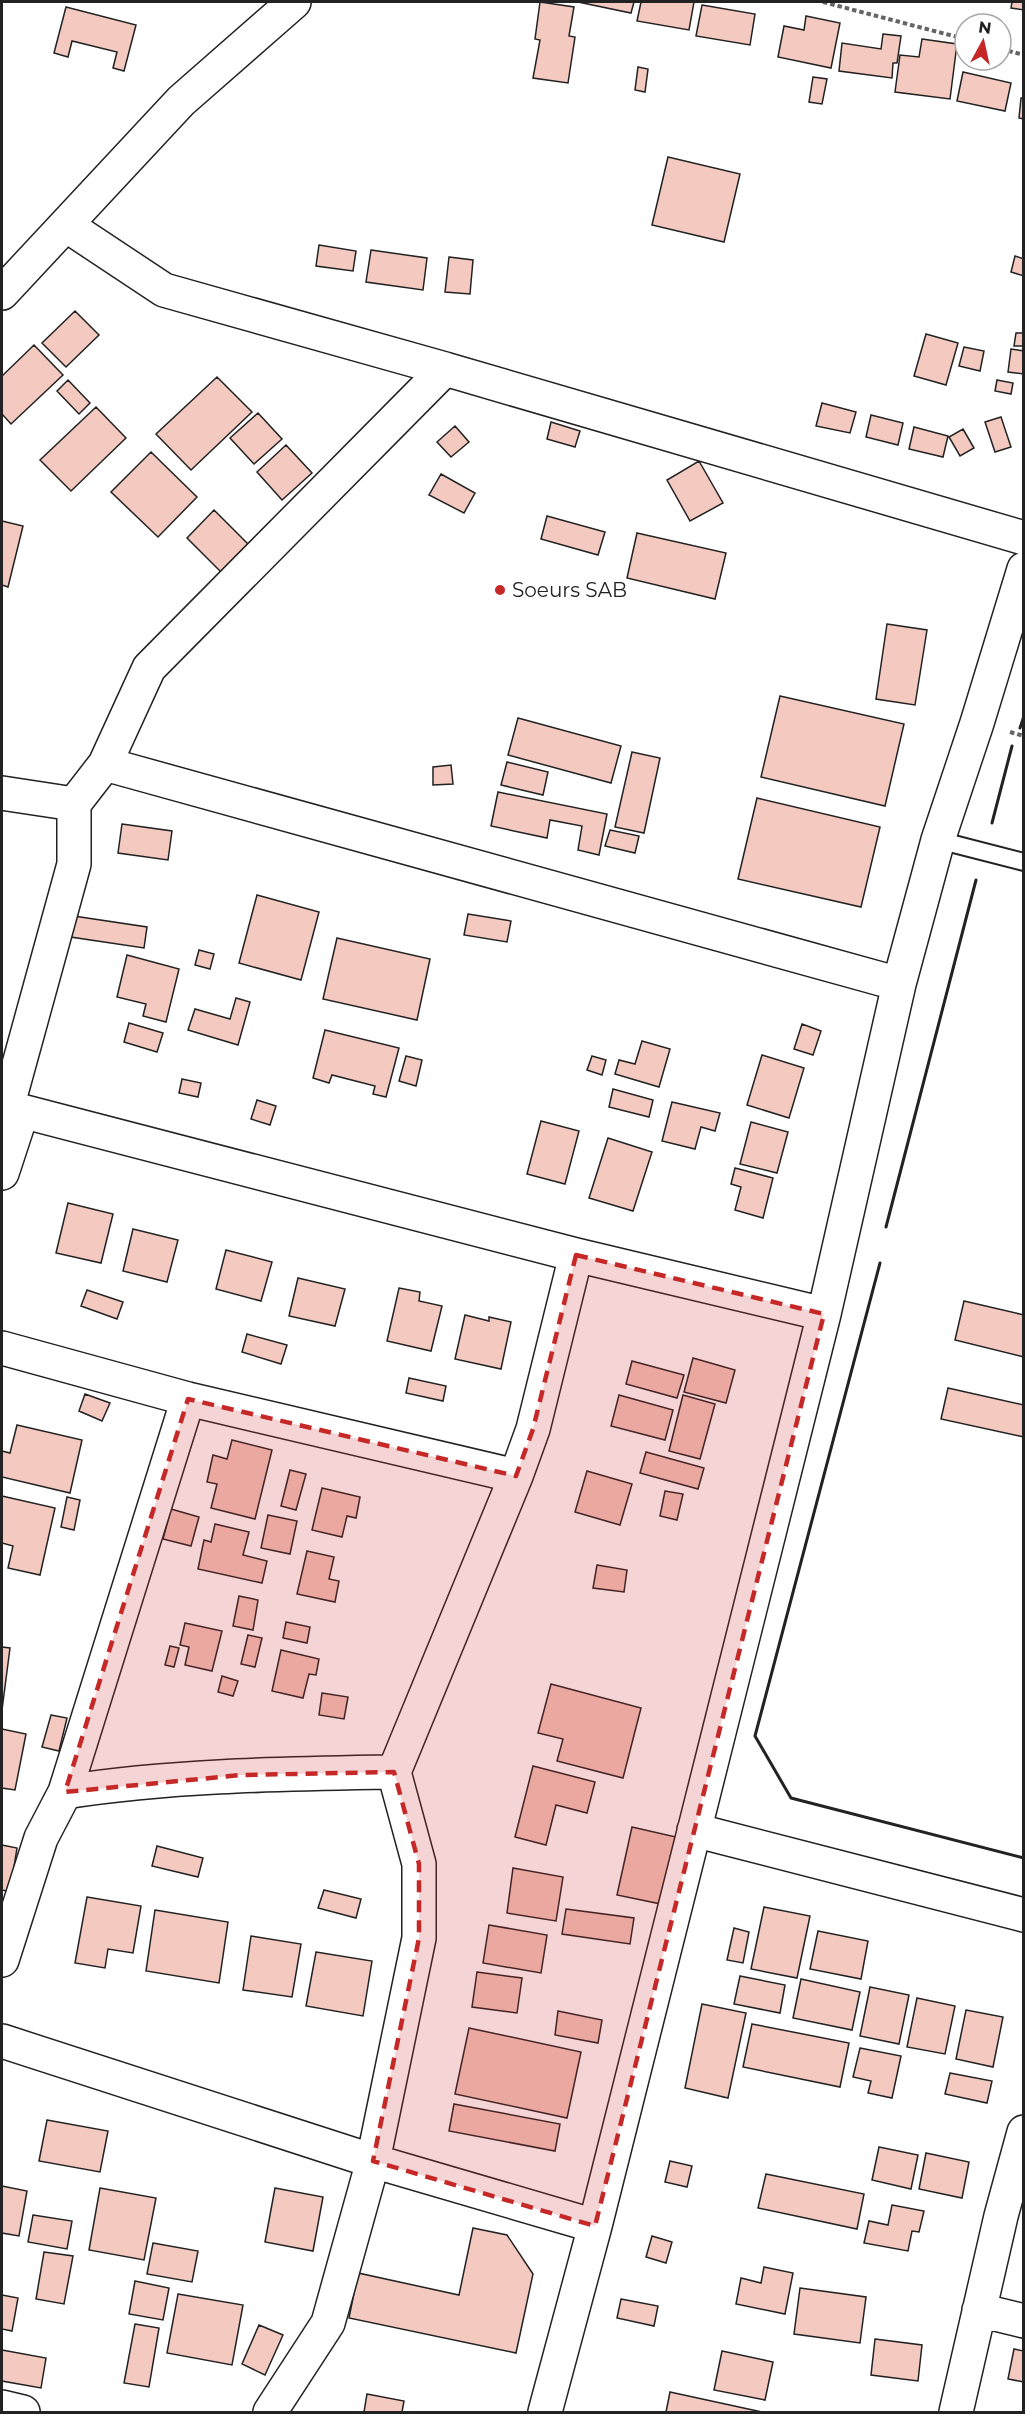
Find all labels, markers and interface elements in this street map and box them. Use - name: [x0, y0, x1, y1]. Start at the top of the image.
- north arrow: [953, 12, 1013, 72]
- text: N: [977, 17, 993, 38]
- place label: Soeurs SAB: [512, 578, 627, 602]
- marker: Soeurs SAB: [493, 583, 507, 597]

